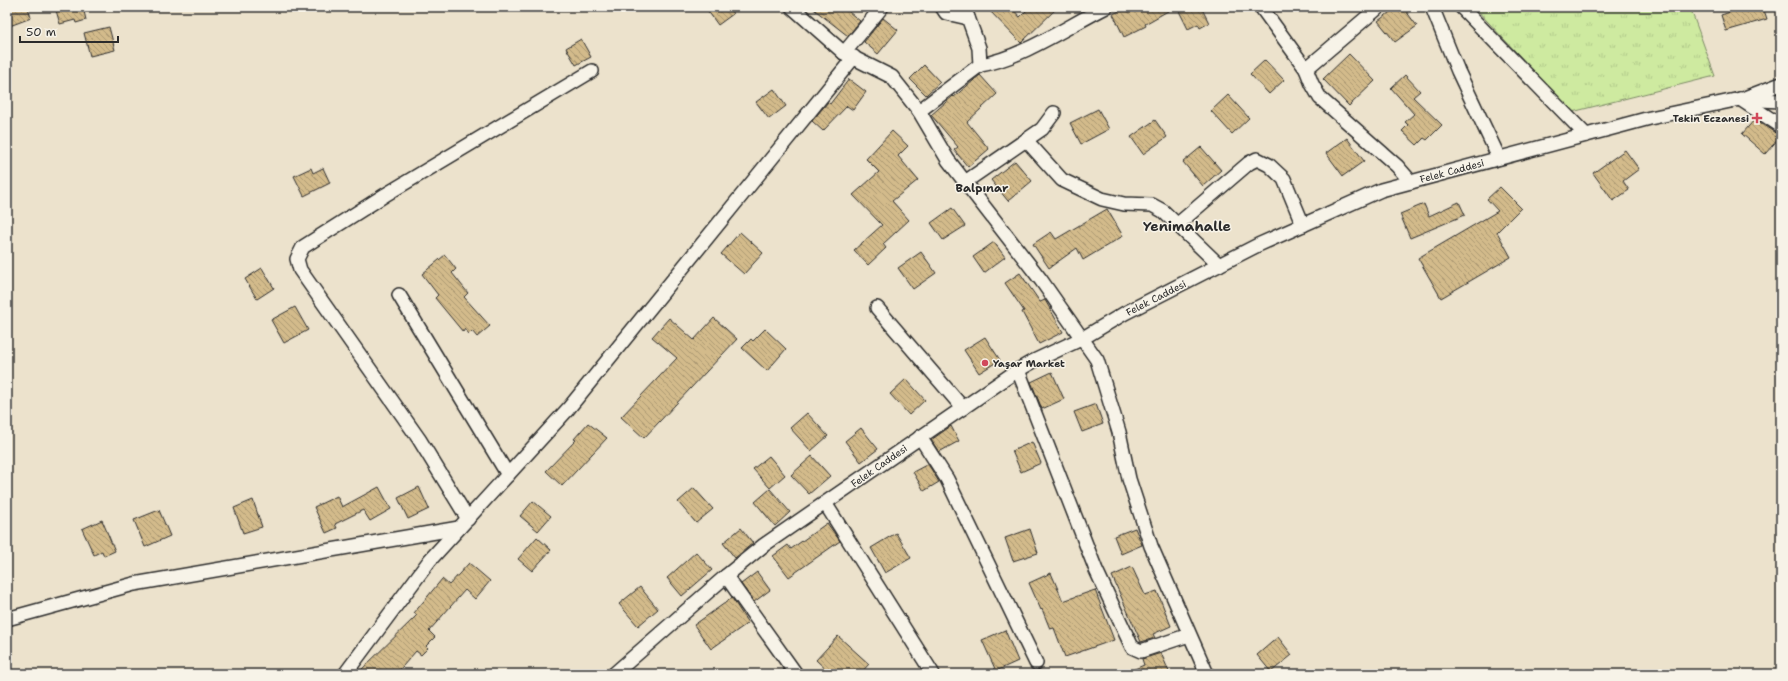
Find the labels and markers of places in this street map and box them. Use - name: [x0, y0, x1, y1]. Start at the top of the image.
- place label: Tekin Eczanesi: [1673, 112, 1749, 125]
- marker: Tekin Eczanesi: [1752, 113, 1762, 123]
- place label: Yaşar Market: [993, 357, 1065, 370]
- marker: Yaşar Market: [980, 358, 990, 368]

